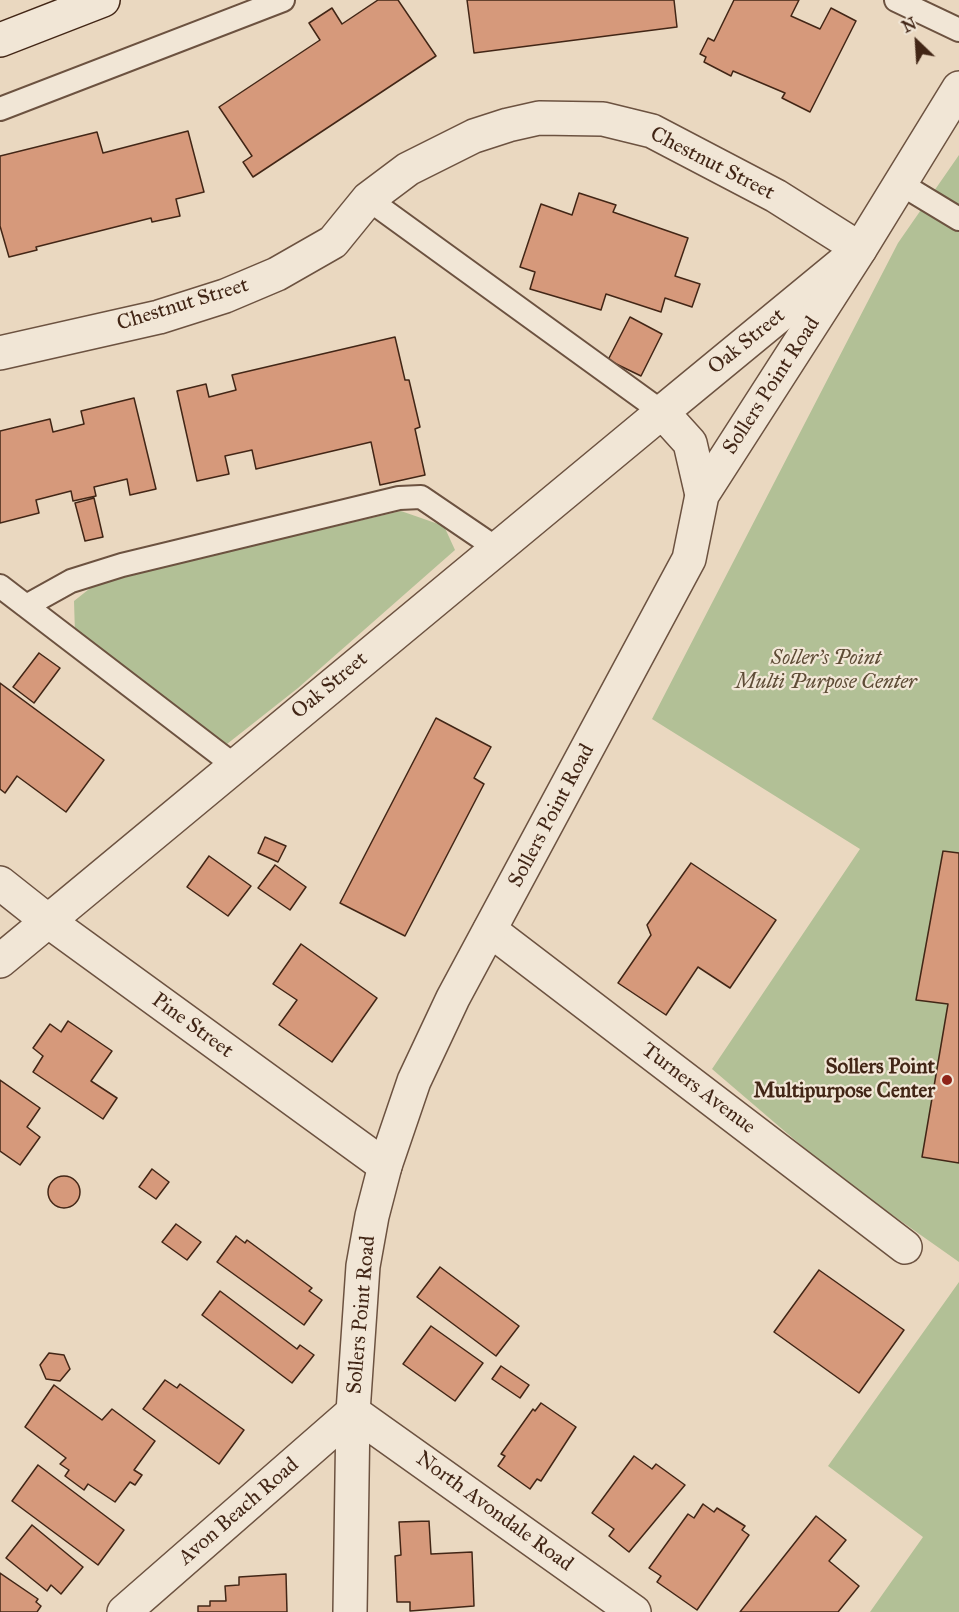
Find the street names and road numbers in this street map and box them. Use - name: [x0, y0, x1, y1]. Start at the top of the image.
- street label: Chestnut Street: [646, 122, 778, 206]
- street label: Chestnut Street: [114, 273, 252, 337]
- street label: Oak Street: [704, 303, 790, 381]
- street label: Sollers Point Road: [718, 313, 826, 459]
- street label: Oak Street: [287, 647, 373, 725]
- street label: Sollers Point Road: [504, 740, 600, 892]
- street label: Pine Street: [146, 988, 238, 1064]
- street label: Turners Avenue: [636, 1038, 760, 1140]
- street label: Sollers Point Road: [343, 1235, 381, 1395]
- street label: North Avondale Road: [411, 1447, 577, 1577]
- street label: Avon Beach Road: [174, 1453, 304, 1571]

